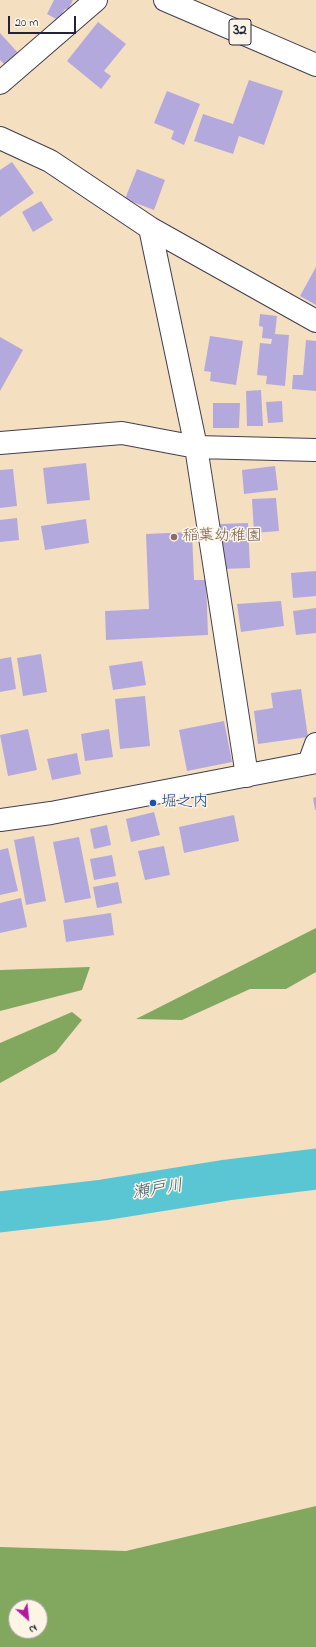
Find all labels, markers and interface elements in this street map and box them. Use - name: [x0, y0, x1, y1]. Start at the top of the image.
- scale bar: [10, 8, 78, 34]
- text: 20 m: [15, 14, 38, 32]
- road number: 32: [229, 19, 251, 45]
- place label: 稲葉幼稚園: [182, 527, 262, 547]
- marker: 稲葉幼稚園: [169, 532, 179, 542]
- place label: 堀之内: [161, 793, 209, 813]
- marker: 堀之内: [148, 798, 158, 808]
- water label: 瀬戸川: [131, 1177, 185, 1205]
- north arrow: [8, 1599, 48, 1639]
- text: N: [26, 1620, 40, 1638]

